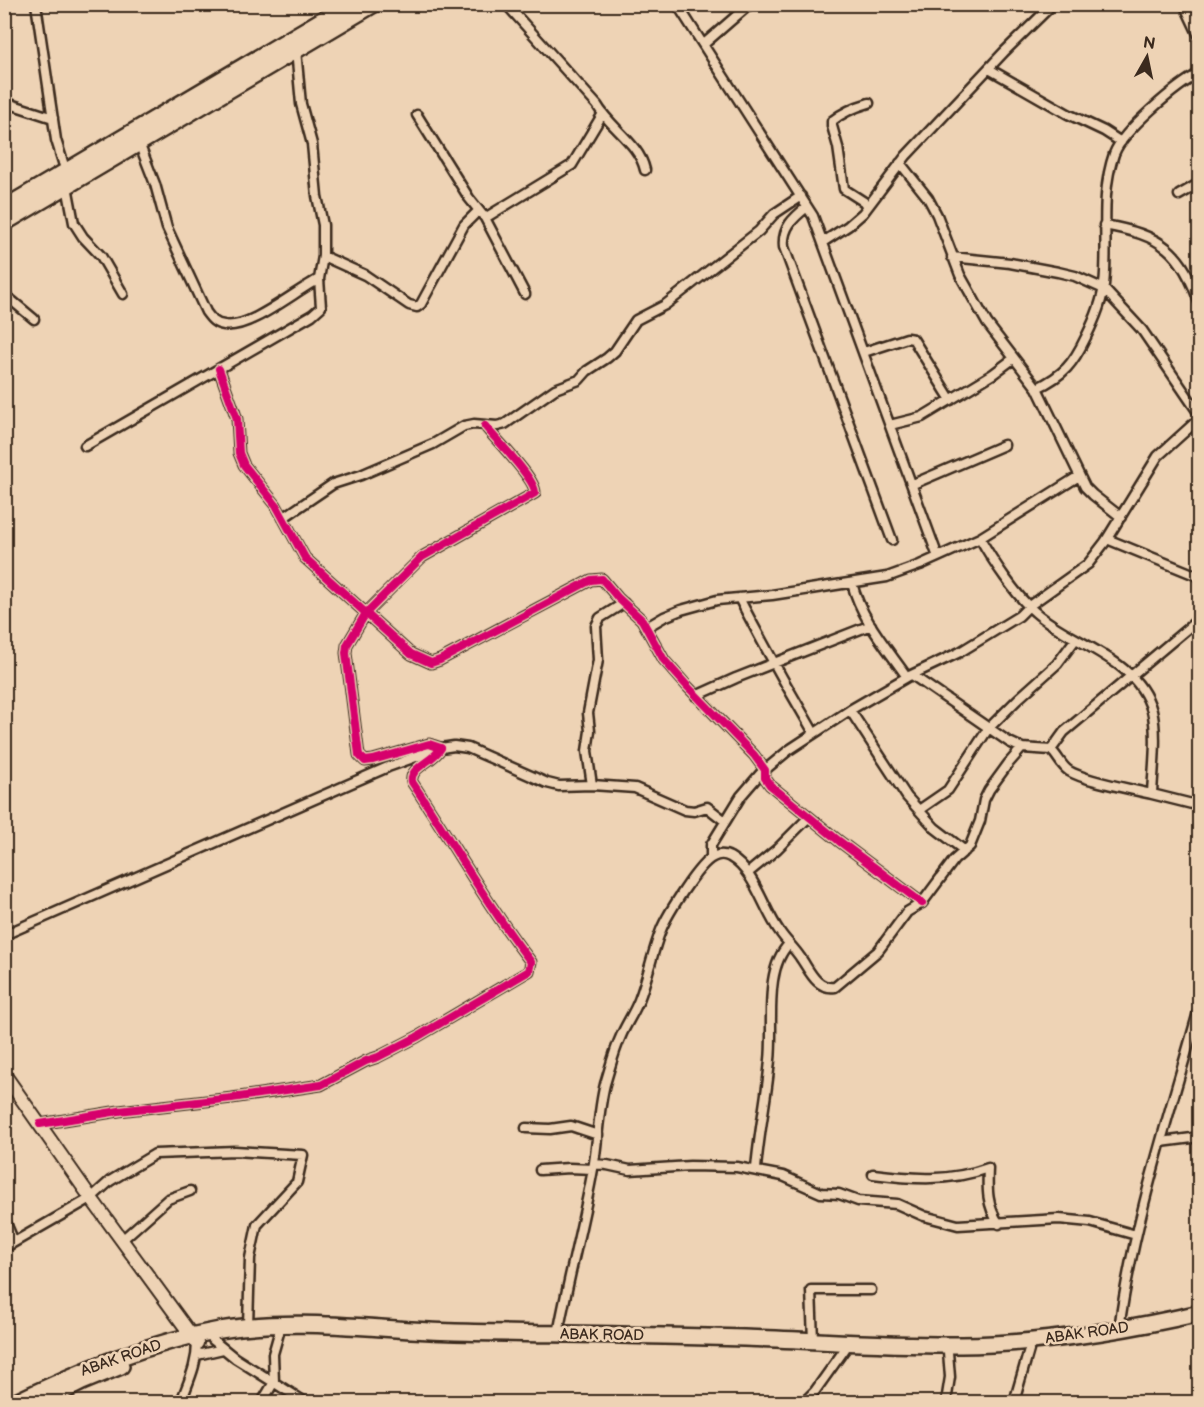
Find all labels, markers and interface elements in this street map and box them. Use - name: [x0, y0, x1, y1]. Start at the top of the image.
- north arrow: [1117, 27, 1177, 87]
- text: N: [1142, 33, 1157, 54]
- street label: ABAK ROAD: [1044, 1318, 1130, 1348]
- street label: ABAK ROAD: [560, 1325, 644, 1345]
- street label: ABAK ROAD: [78, 1335, 164, 1381]

